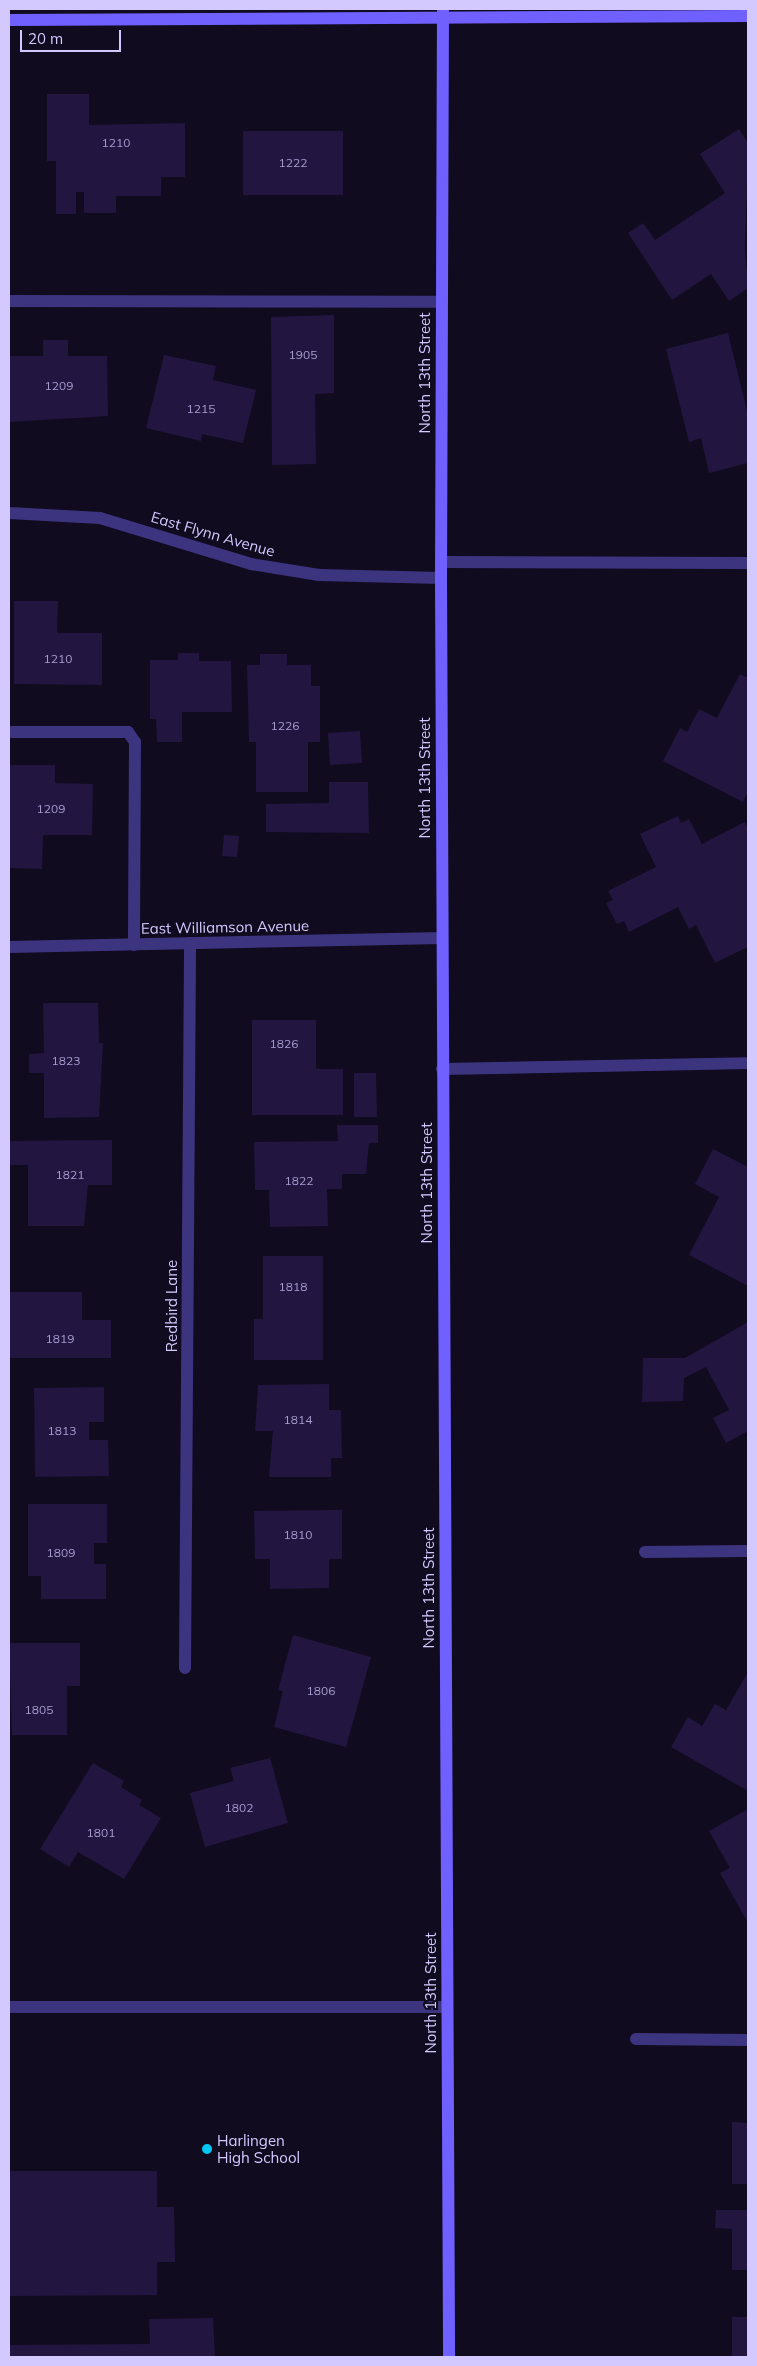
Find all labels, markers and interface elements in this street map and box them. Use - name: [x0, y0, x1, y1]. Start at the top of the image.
- scale bar: [22, 20, 124, 52]
- text: 20 m: [28, 29, 63, 48]
- house number: 1210: [102, 136, 130, 150]
- house number: 1222: [279, 156, 307, 170]
- street label: North 13th Street: [416, 312, 434, 434]
- house number: 1905: [289, 348, 317, 362]
- house number: 1209: [45, 379, 73, 393]
- house number: 1215: [187, 402, 215, 416]
- street label: East Flynn Avenue: [149, 508, 277, 560]
- house number: 1210: [44, 652, 72, 666]
- street label: North 13th Street: [416, 717, 434, 839]
- house number: 1226: [271, 719, 299, 733]
- house number: 1209: [37, 802, 65, 816]
- street label: East Williamson Avenue: [141, 917, 309, 937]
- house number: 1826: [270, 1037, 298, 1051]
- house number: 1823: [52, 1054, 80, 1068]
- street label: North 13th Street: [418, 1122, 436, 1244]
- house number: 1821: [56, 1168, 84, 1182]
- house number: 1822: [285, 1174, 313, 1188]
- street label: Redbird Lane: [163, 1260, 181, 1352]
- house number: 1818: [279, 1280, 307, 1294]
- house number: 1819: [46, 1332, 74, 1346]
- house number: 1814: [284, 1413, 312, 1427]
- house number: 1813: [48, 1424, 76, 1438]
- street label: North 13th Street: [420, 1527, 438, 1649]
- house number: 1810: [284, 1528, 312, 1542]
- house number: 1809: [47, 1546, 75, 1560]
- house number: 1806: [307, 1684, 335, 1698]
- house number: 1805: [25, 1703, 53, 1717]
- house number: 1802: [225, 1801, 253, 1815]
- house number: 1801: [87, 1826, 115, 1840]
- street label: North 13th Street: [422, 1932, 440, 2054]
- place label: Harlingen High School: [217, 2131, 300, 2166]
- marker: Harlingen High School: [201, 2143, 213, 2155]

